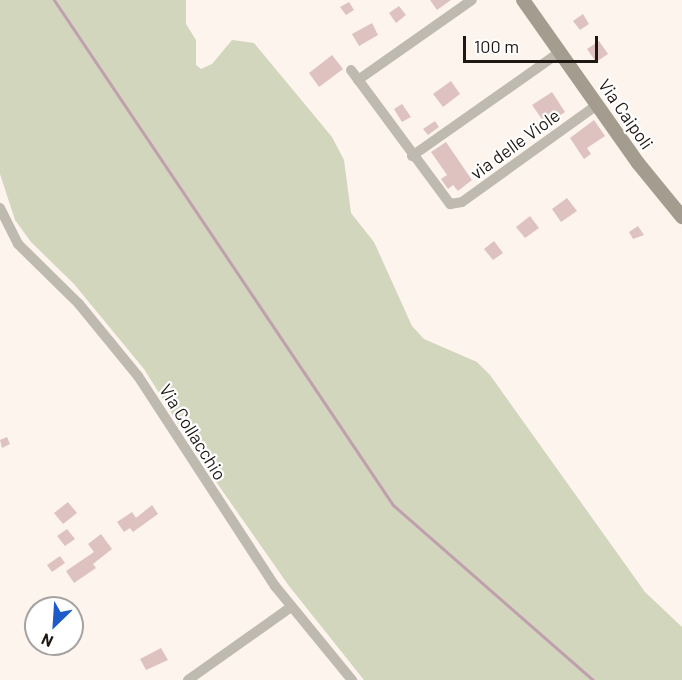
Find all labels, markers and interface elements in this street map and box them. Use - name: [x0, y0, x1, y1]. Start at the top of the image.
- scale bar: [466, 24, 601, 62]
- text: 100 m: [474, 35, 519, 57]
- street label: Via Caipoli: [594, 75, 658, 153]
- street label: via delle Viole: [466, 104, 564, 184]
- street label: Via Collacchio: [155, 380, 231, 484]
- north arrow: [24, 596, 84, 656]
- text: N: [38, 630, 56, 652]

